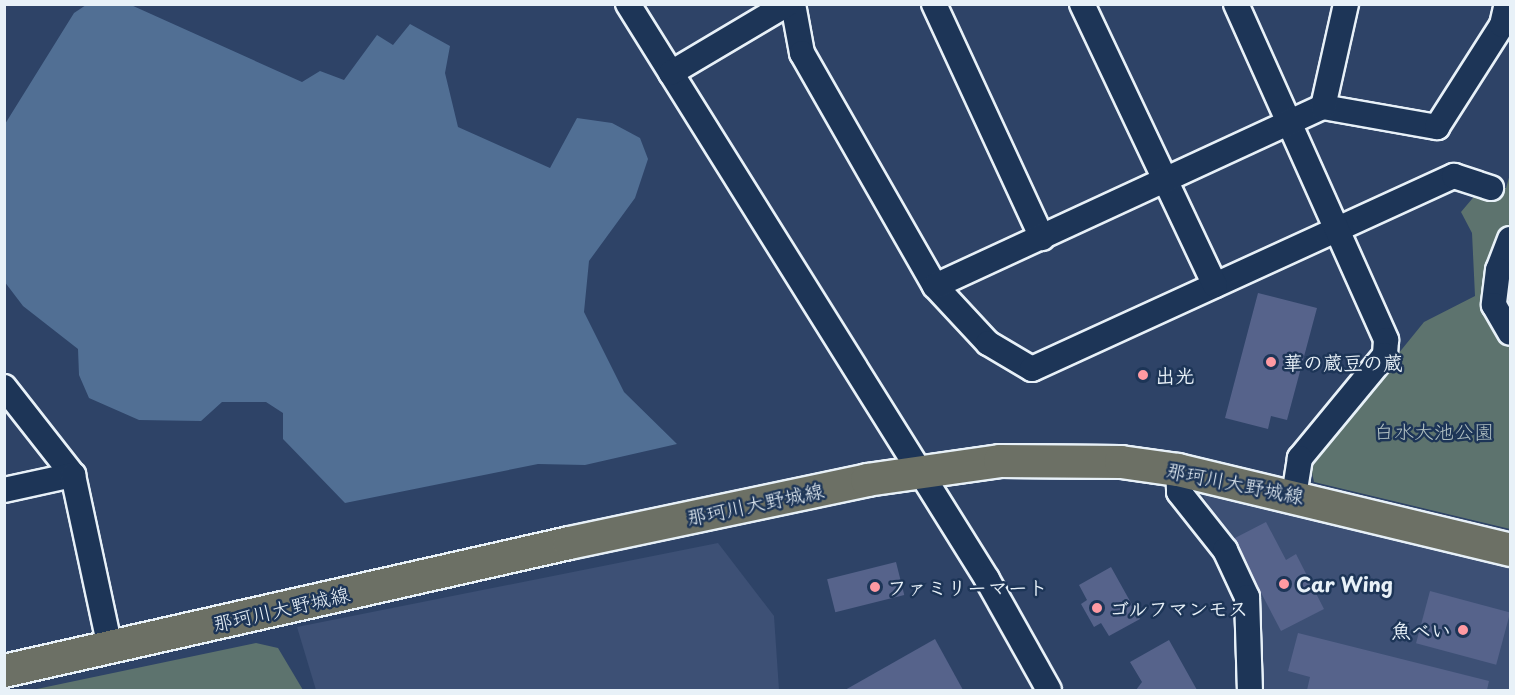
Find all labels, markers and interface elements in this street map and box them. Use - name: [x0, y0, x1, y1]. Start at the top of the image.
- place label: 華の蔵豆の蔵: [1283, 350, 1403, 374]
- marker: 華の蔵豆の蔵: [1264, 355, 1278, 369]
- place label: 出光: [1155, 363, 1195, 387]
- marker: 出光: [1136, 368, 1150, 382]
- park label: 白水大池公園: [1374, 419, 1494, 443]
- street label: 那珂川大野城線: [1164, 458, 1306, 508]
- street label: 那珂川大野城線: [684, 478, 826, 530]
- place label: Car Wing: [1296, 572, 1393, 596]
- place label: ファミリーマート: [887, 575, 1047, 599]
- marker: Car Wing: [1277, 577, 1291, 591]
- marker: ファミリーマート: [868, 580, 882, 594]
- street label: 那珂川大野城線: [210, 582, 352, 636]
- place label: ゴルフマンモス: [1109, 596, 1249, 620]
- marker: ゴルフマンモス: [1090, 601, 1104, 615]
- place label: 魚べい: [1391, 618, 1451, 642]
- marker: 魚べい: [1456, 623, 1470, 637]

